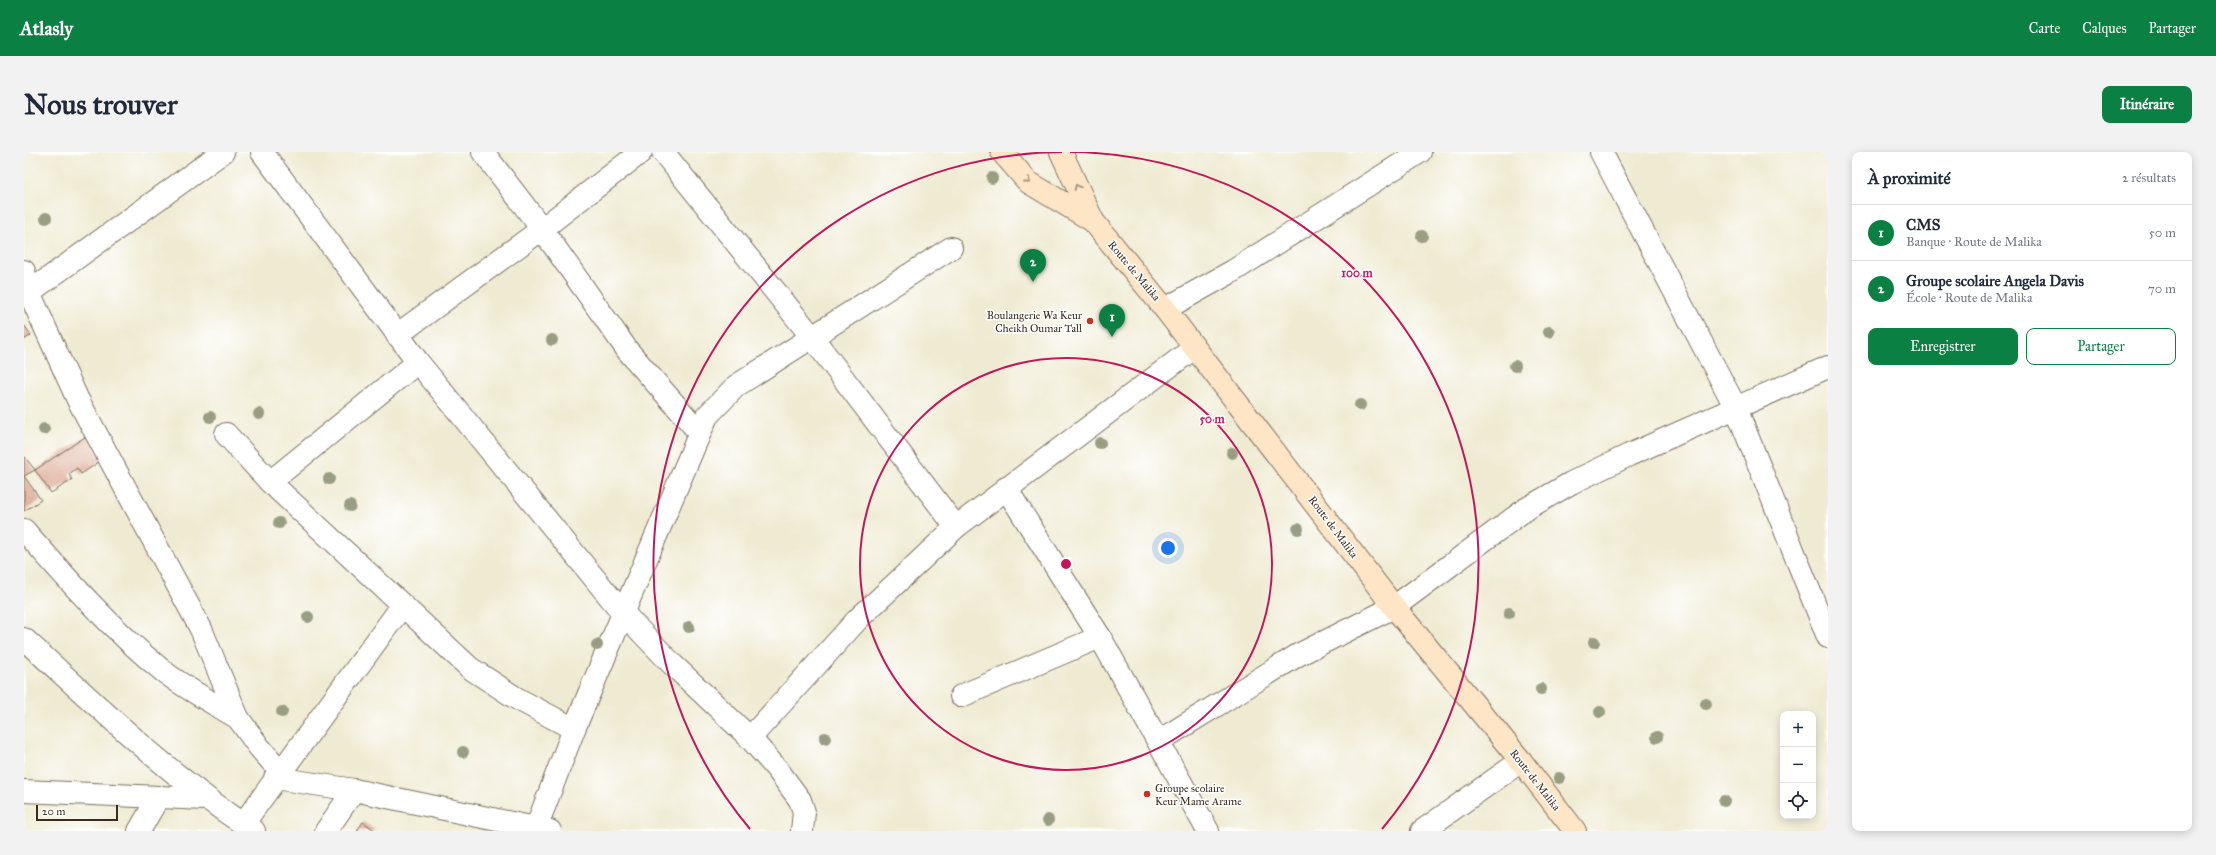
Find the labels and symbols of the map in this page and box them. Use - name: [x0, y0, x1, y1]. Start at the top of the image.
- one-way arrow: [1023, 176, 1031, 183]
- one-way arrow: [1074, 183, 1082, 191]
- street label: Route de Malika: [1105, 238, 1163, 304]
- pin: 2: [1020, 249, 1046, 282]
- text: 100 m: [1341, 266, 1374, 280]
- pin: 1: [1099, 304, 1125, 337]
- place label: Boulangerie Wa Keur Cheikh Oumar Tall: [987, 309, 1083, 335]
- marker: Boulangerie Wa Keur Cheikh Oumar Tall: [1085, 316, 1095, 326]
- text: 50 m: [1199, 412, 1226, 426]
- street label: Route de Malika: [1305, 493, 1361, 561]
- your location: [1158, 538, 1178, 558]
- centre of rings: [1059, 557, 1073, 571]
- street label: Route de Malika: [1507, 747, 1563, 814]
- place label: Groupe scolaire Keur Mame Arame: [1155, 782, 1242, 808]
- marker: Groupe scolaire Keur Mame Arame: [1142, 789, 1152, 799]
- scale bar: [36, 803, 118, 822]

